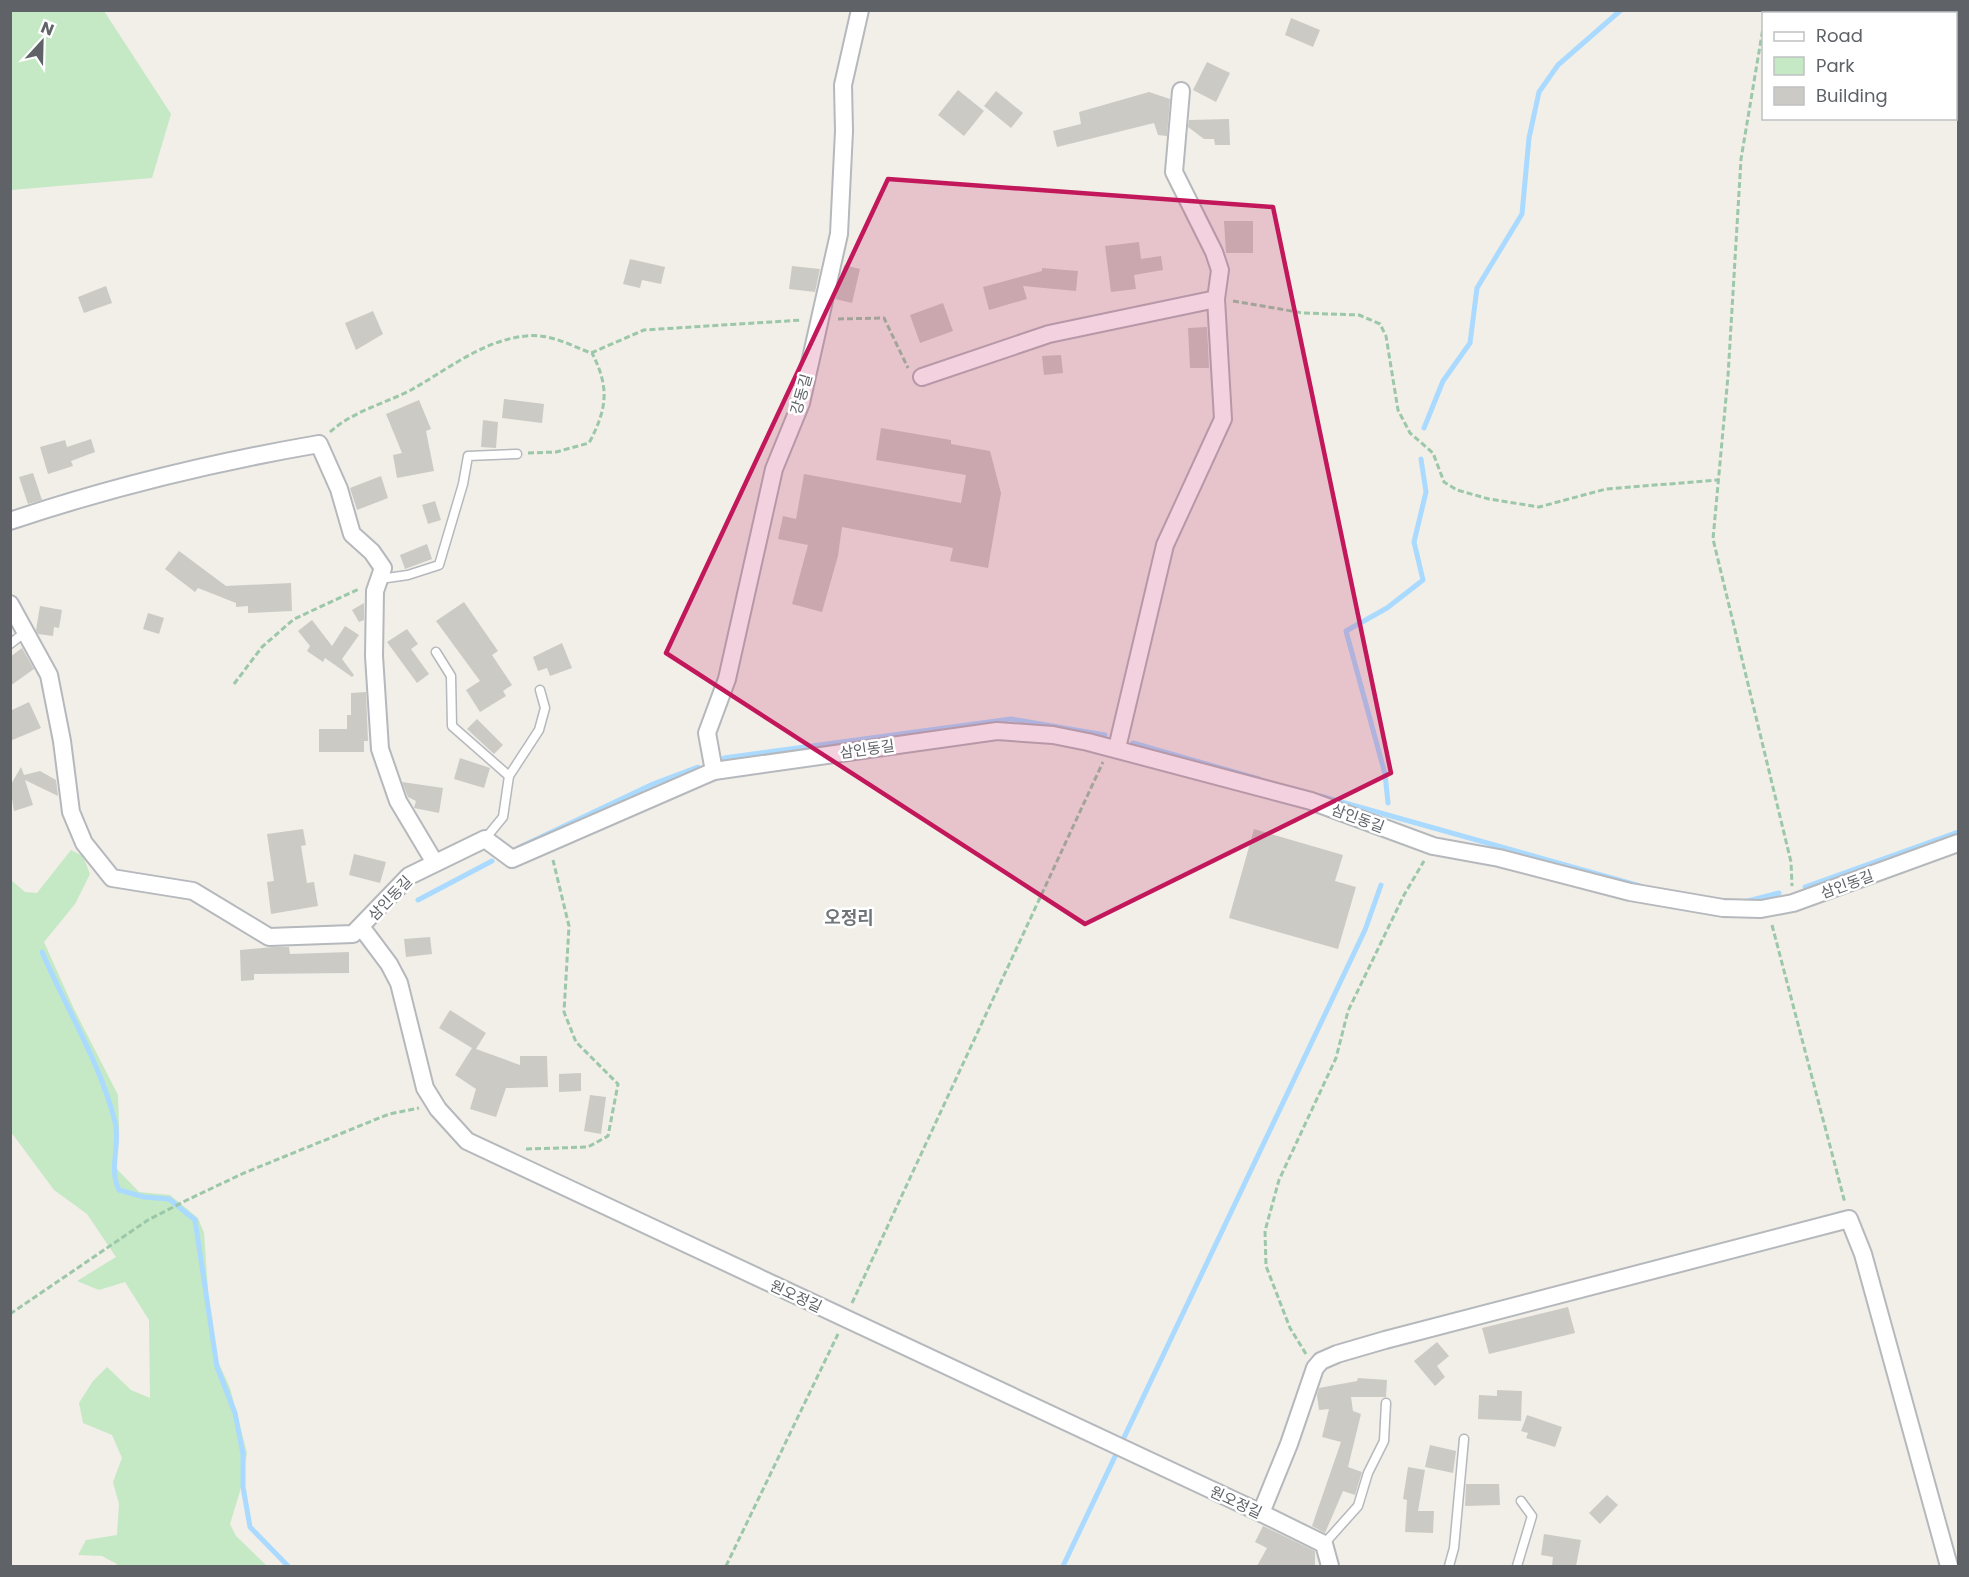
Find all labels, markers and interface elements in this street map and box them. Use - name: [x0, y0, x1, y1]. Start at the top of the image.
- north arrow: [12, 12, 72, 72]
- legend: [1762, 12, 1957, 120]
- text: N: [38, 16, 57, 41]
- text: Road: [1816, 23, 1863, 48]
- text: Park: [1816, 53, 1855, 78]
- text: Building: [1816, 83, 1888, 108]
- street label: 강동길: [785, 371, 817, 417]
- street label: 삼인동길: [838, 735, 896, 763]
- street label: 삼인동길: [1328, 799, 1388, 837]
- street label: 삼인동길: [1817, 865, 1877, 903]
- street label: 삼인동길: [363, 871, 417, 925]
- district label: 오정리: [824, 905, 874, 930]
- street label: 원오정길: [767, 1275, 825, 1317]
- street label: 원오정길: [1207, 1481, 1265, 1523]

